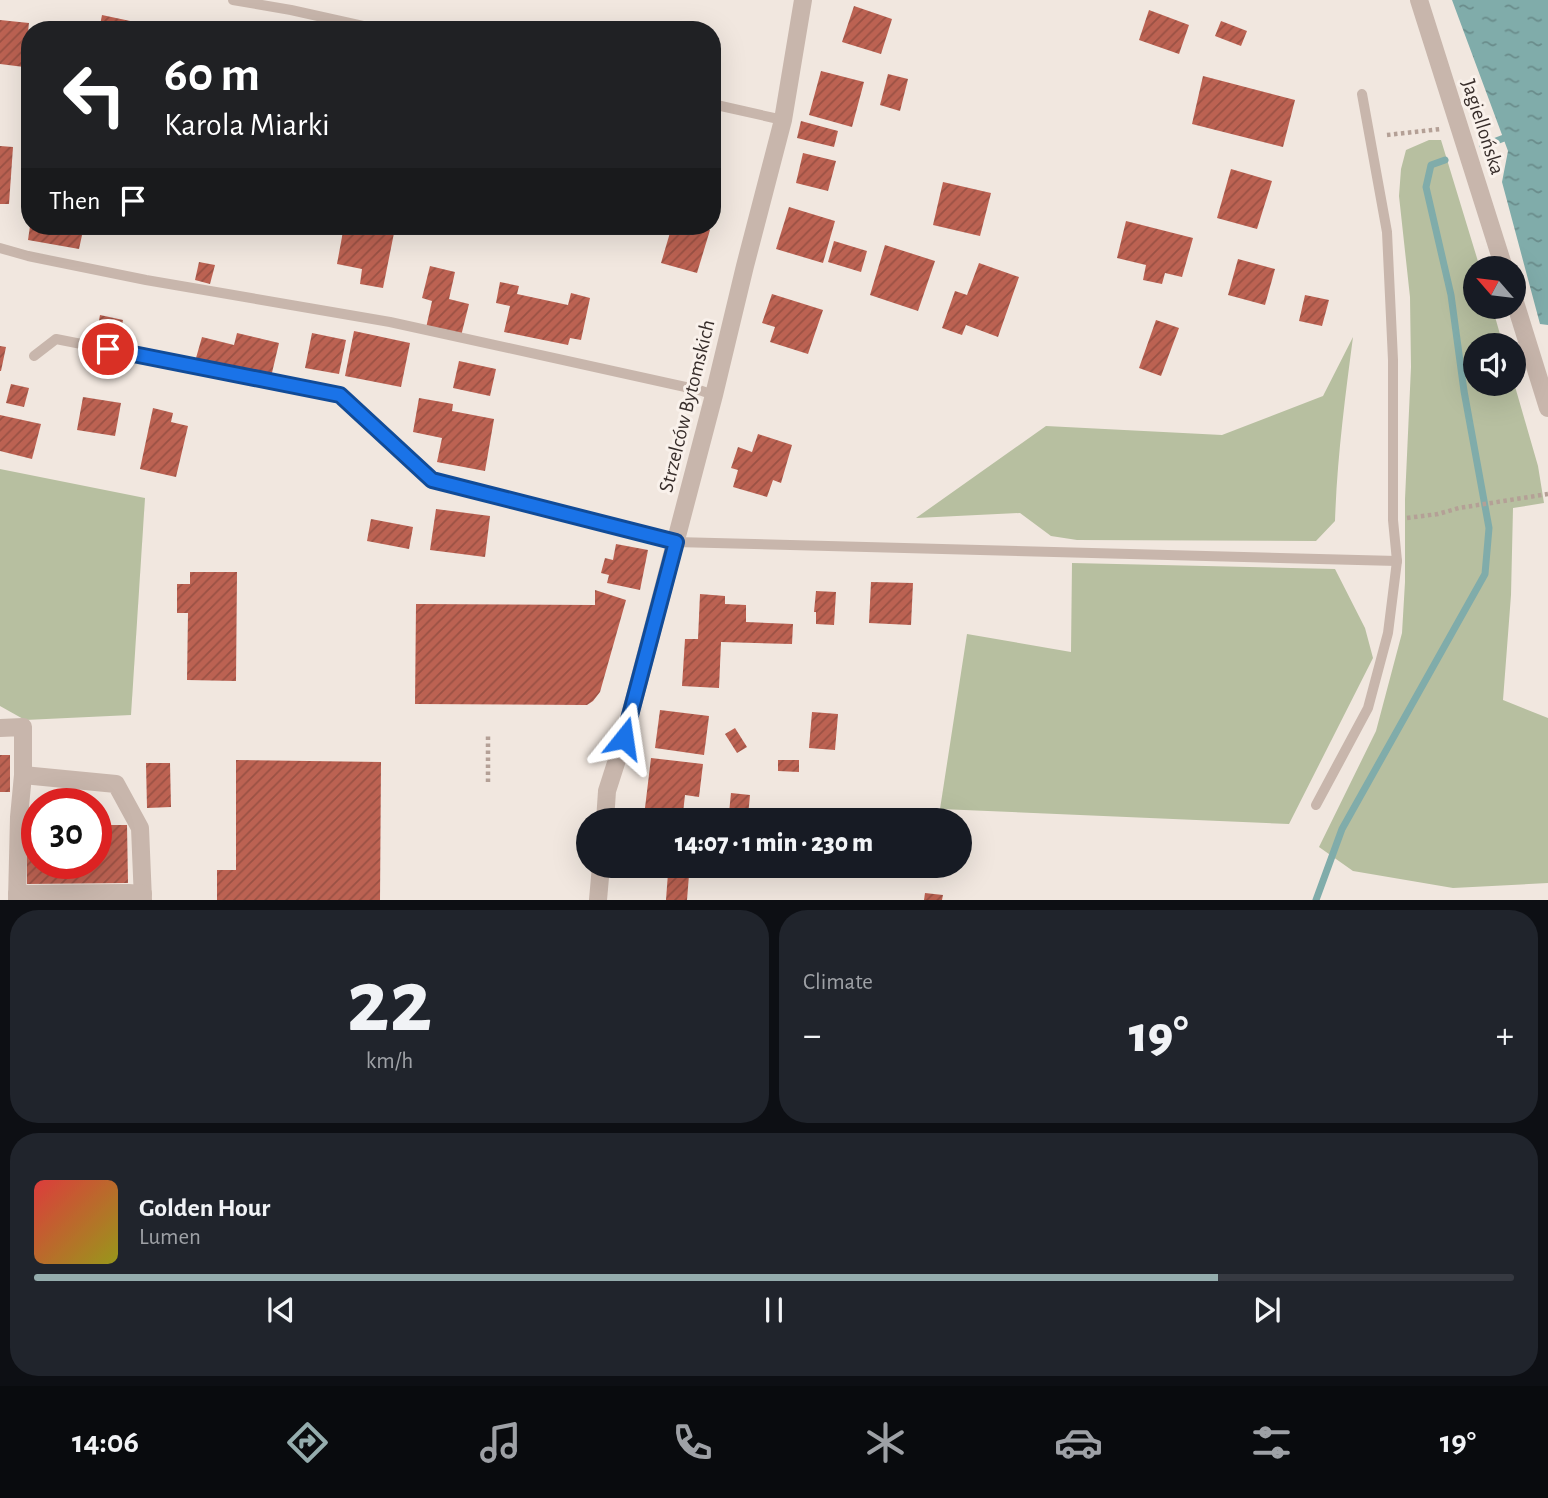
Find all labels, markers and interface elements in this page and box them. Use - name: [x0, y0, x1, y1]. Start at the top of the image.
- icon: left: [49, 49, 140, 140]
- text: 60 m: [164, 51, 260, 100]
- street label: Jagiellońska: [1458, 77, 1508, 177]
- text: Karola Miarki: [164, 109, 330, 141]
- icon: arrive: [114, 182, 152, 220]
- text: Then: [49, 188, 100, 214]
- north arrow: [1463, 256, 1526, 318]
- map controls: [1463, 256, 1526, 396]
- street label: Strzelców Bytomskich: [655, 317, 719, 495]
- pin: [78, 319, 138, 379]
- icon: arrive: [89, 330, 127, 368]
- button: sound: [1463, 333, 1526, 396]
- position arrow: [587, 701, 661, 775]
- speed limit sign: 30: [21, 788, 112, 879]
- text: 14:07 · 1 min · 230 m: [675, 830, 873, 856]
- text: 22: [347, 957, 432, 1048]
- text: Climate: [803, 971, 873, 994]
- text: 19°: [1129, 1009, 1188, 1061]
- text: −: [803, 1017, 821, 1055]
- text: +: [1496, 1017, 1514, 1055]
- text: km/h: [366, 1050, 413, 1073]
- text: Golden Hour: [139, 1195, 270, 1221]
- text: Lumen: [139, 1226, 201, 1249]
- icon: previous: [262, 1291, 300, 1329]
- icon: pause: [755, 1291, 793, 1329]
- icon: next: [1248, 1291, 1286, 1329]
- icon: directions: [283, 1418, 332, 1467]
- icon: music: [476, 1418, 525, 1467]
- icon: phone: [668, 1418, 717, 1467]
- icon: climate: [861, 1418, 910, 1467]
- icon: car: [1054, 1418, 1103, 1467]
- icon: filters: [1247, 1418, 1296, 1467]
- text: 14:06: [72, 1426, 139, 1458]
- text: 19°: [1440, 1426, 1476, 1458]

